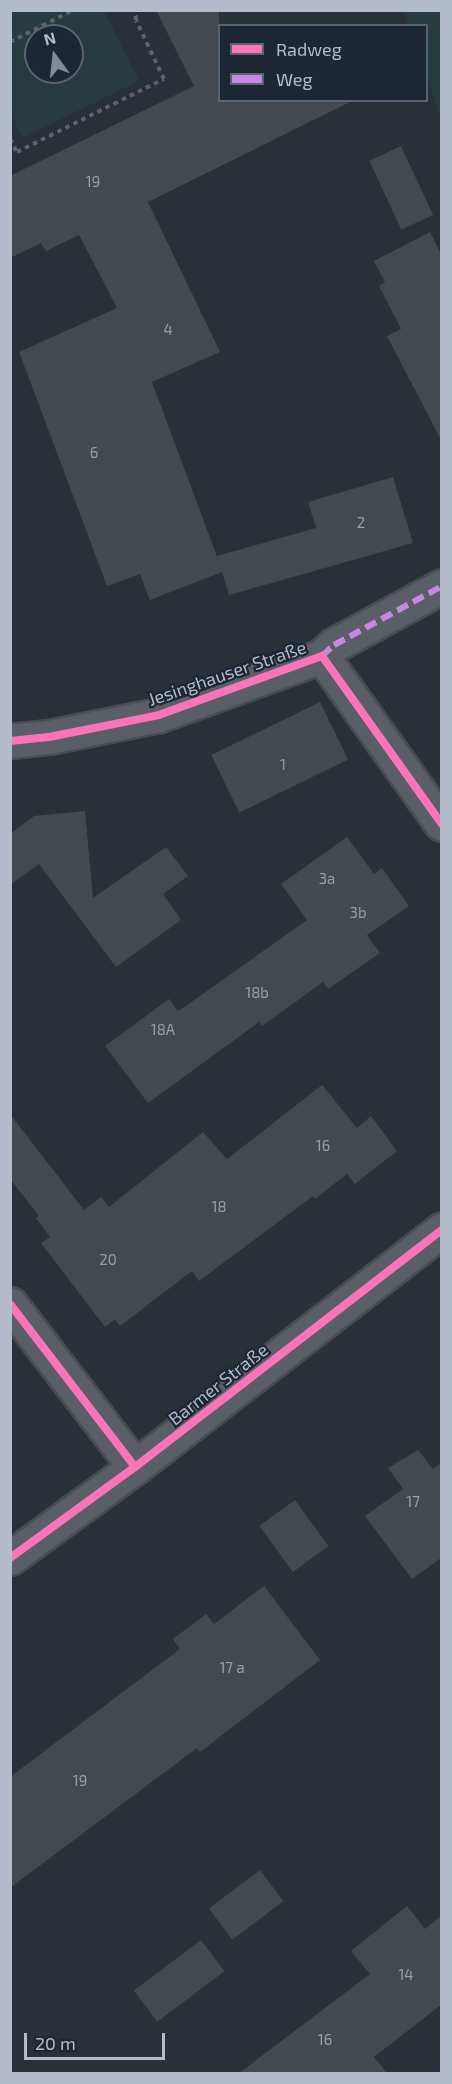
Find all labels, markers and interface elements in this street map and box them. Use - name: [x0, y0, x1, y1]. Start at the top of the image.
- north arrow: [24, 24, 84, 84]
- legend: [218, 24, 428, 102]
- text: N: [42, 27, 58, 49]
- text: Radweg: [276, 38, 342, 60]
- text: Weg: [276, 68, 312, 90]
- house number: 19: [86, 173, 100, 191]
- house number: 4: [163, 321, 173, 339]
- house number: 6: [90, 444, 98, 462]
- house number: 2: [357, 514, 365, 532]
- street label: Jesinghauser Straße: [145, 636, 309, 710]
- house number: 1: [280, 756, 286, 774]
- house number: 3a: [319, 870, 335, 888]
- house number: 3b: [350, 904, 366, 922]
- house number: 18b: [245, 984, 269, 1002]
- house number: 18A: [151, 1021, 175, 1039]
- house number: 16: [316, 1137, 330, 1155]
- house number: 18: [211, 1198, 227, 1216]
- house number: 20: [99, 1251, 117, 1269]
- street label: Barmer Straße: [164, 1338, 272, 1430]
- house number: 17: [406, 1493, 420, 1511]
- house number: 17 a: [219, 1659, 245, 1677]
- house number: 19: [73, 1772, 87, 1790]
- house number: 14: [398, 1966, 414, 1984]
- scale bar: [27, 2021, 168, 2059]
- house number: 16: [318, 2031, 332, 2049]
- text: 20 m: [35, 2032, 76, 2054]

